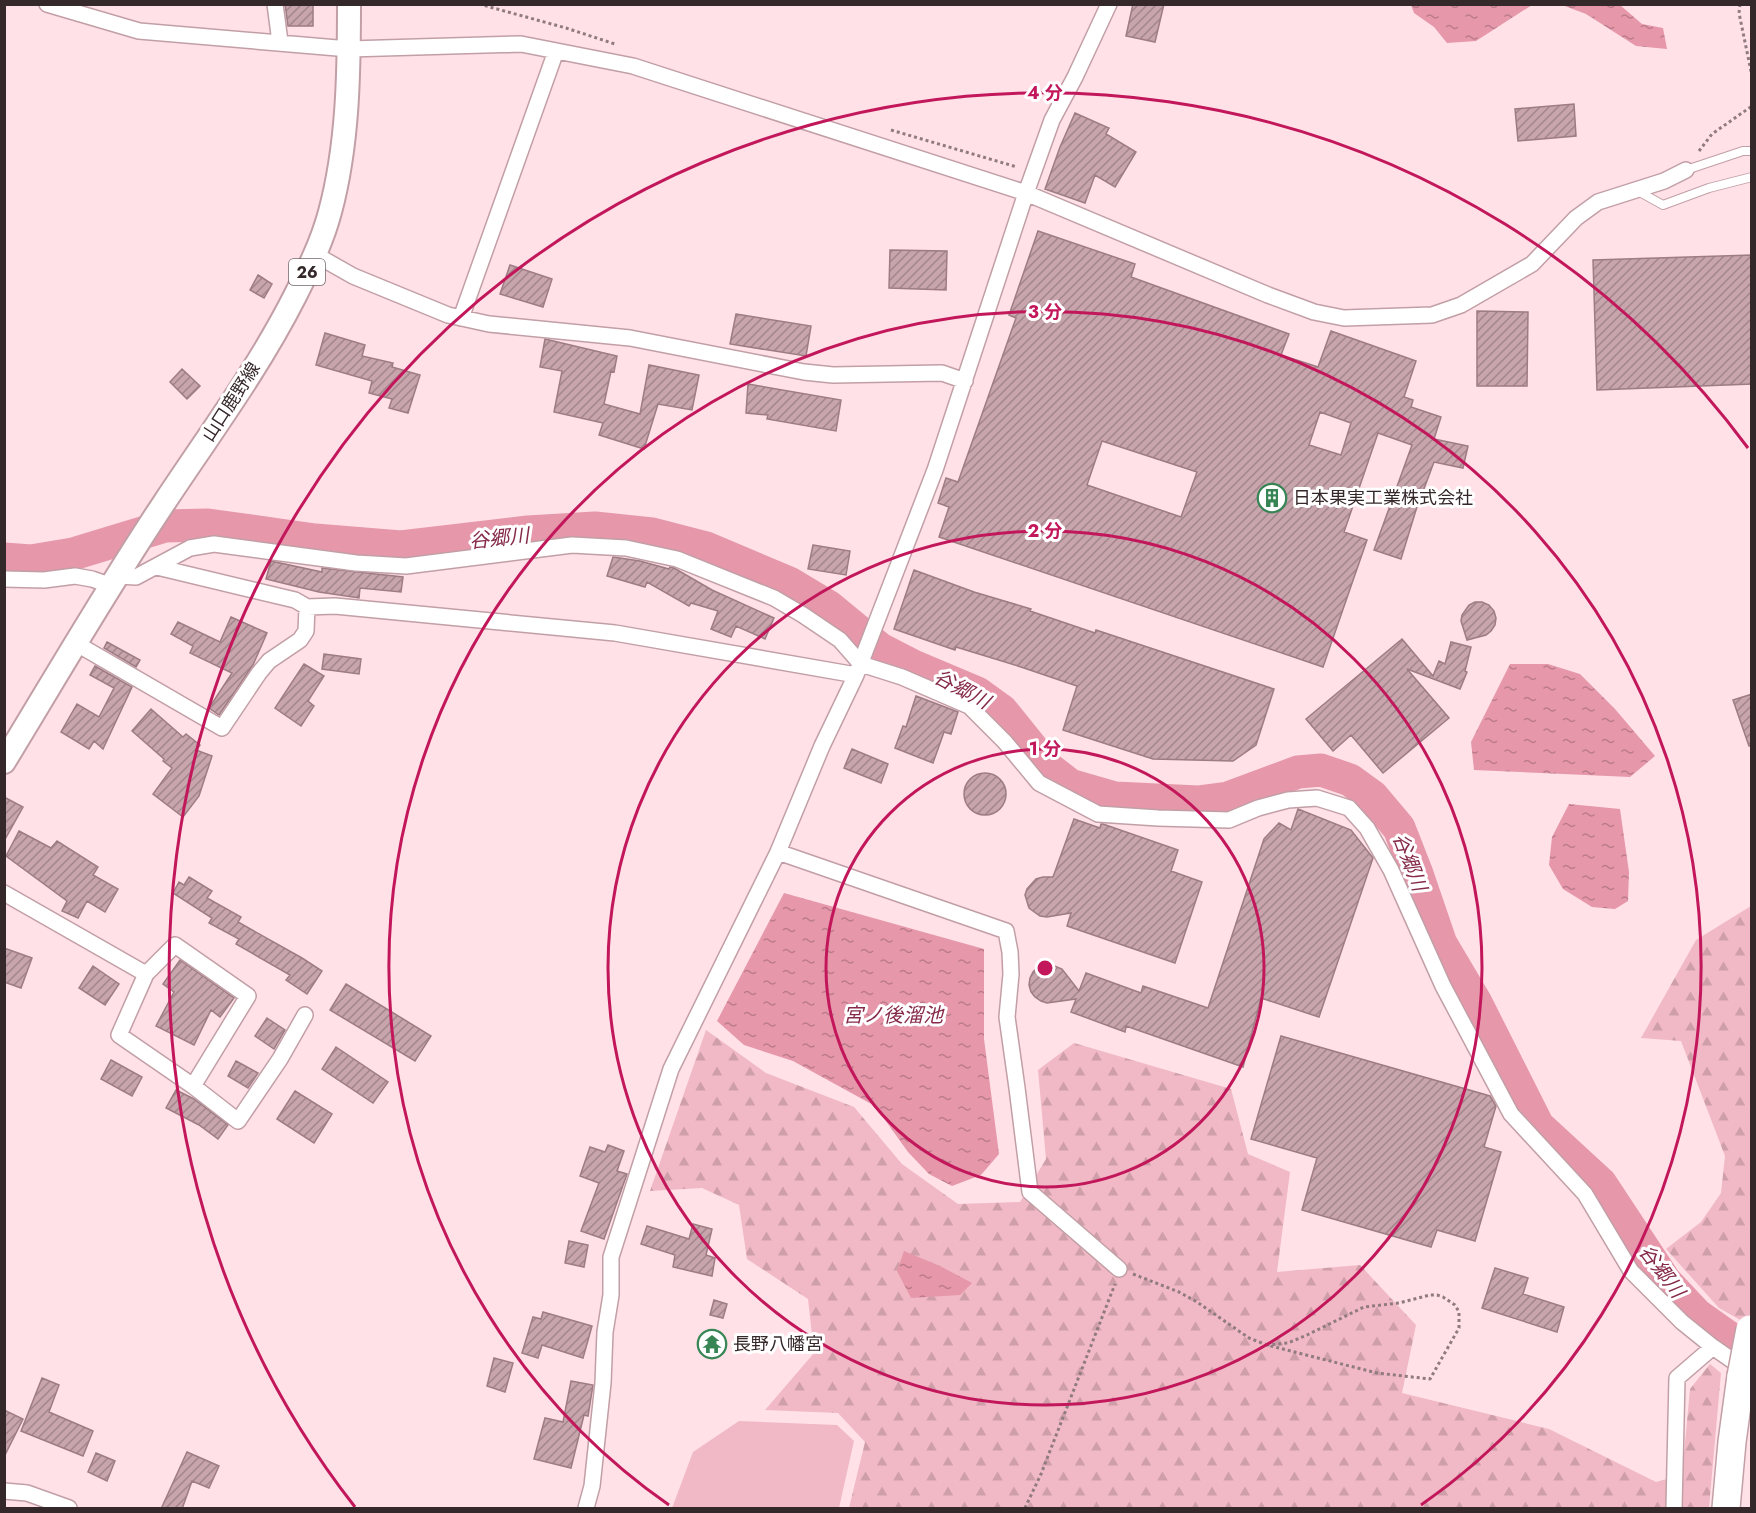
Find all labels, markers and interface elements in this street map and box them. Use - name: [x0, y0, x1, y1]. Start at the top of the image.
- text: 4 分: [1027, 80, 1063, 106]
- road number: 26: [289, 259, 325, 285]
- text: 3 分: [1028, 299, 1062, 325]
- street label: 山口鹿野線: [196, 357, 266, 447]
- building icon: 日本果実工業株式会社: [1256, 482, 1288, 514]
- place label: 日本果実工業株式会社: [1293, 485, 1473, 511]
- text: 2 分: [1027, 518, 1063, 544]
- water label: 谷郷川: [468, 521, 532, 556]
- water label: 谷郷川: [928, 663, 997, 717]
- text: 1 分: [1029, 736, 1061, 762]
- water label: 谷郷川: [1385, 829, 1435, 897]
- centre of rings: [1035, 958, 1055, 978]
- water label: 宮ノ後溜池: [843, 1001, 945, 1030]
- water label: 谷郷川: [1632, 1239, 1692, 1306]
- temple icon: 長野八幡宮: [696, 1328, 728, 1360]
- place label: 長野八幡宮: [733, 1331, 823, 1357]

